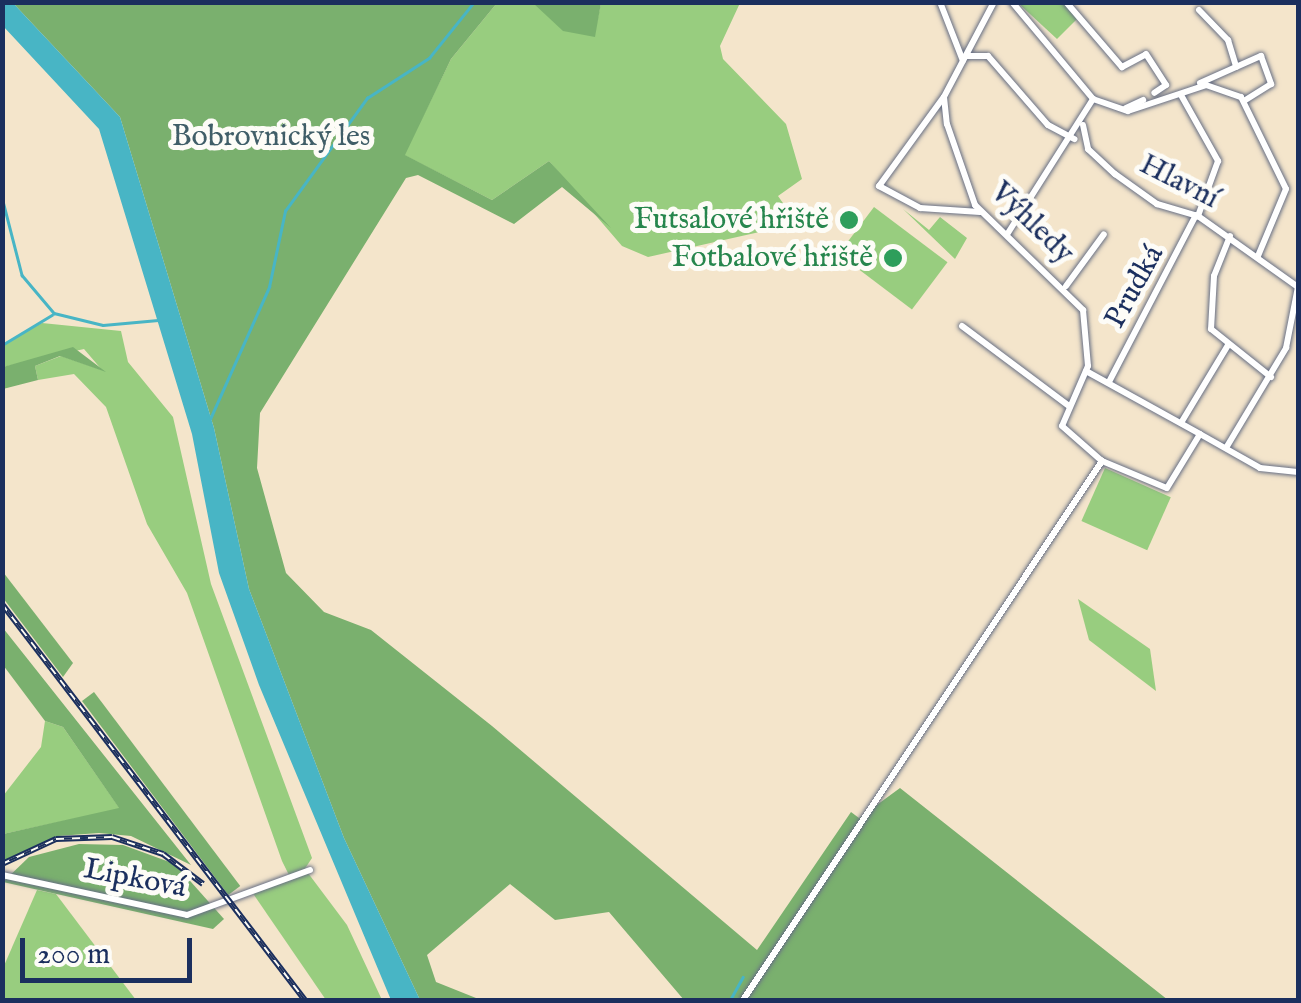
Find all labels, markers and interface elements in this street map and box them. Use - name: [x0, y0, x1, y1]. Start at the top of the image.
- park label: Bobrovnický les: [172, 119, 370, 155]
- street label: Hlavní: [1133, 147, 1225, 217]
- street label: Výhledy: [983, 175, 1081, 271]
- place label: Futsalové hřiště: [634, 202, 829, 238]
- marker: Futsalové hřiště: [838, 209, 860, 231]
- street label: Prudká: [1098, 239, 1172, 335]
- place label: Fotbalové hřiště: [672, 240, 873, 276]
- marker: Fotbalové hřiště: [882, 247, 904, 269]
- street label: Lipková: [81, 851, 189, 907]
- scale bar: [25, 918, 198, 980]
- text: 200 m: [37, 936, 110, 974]

